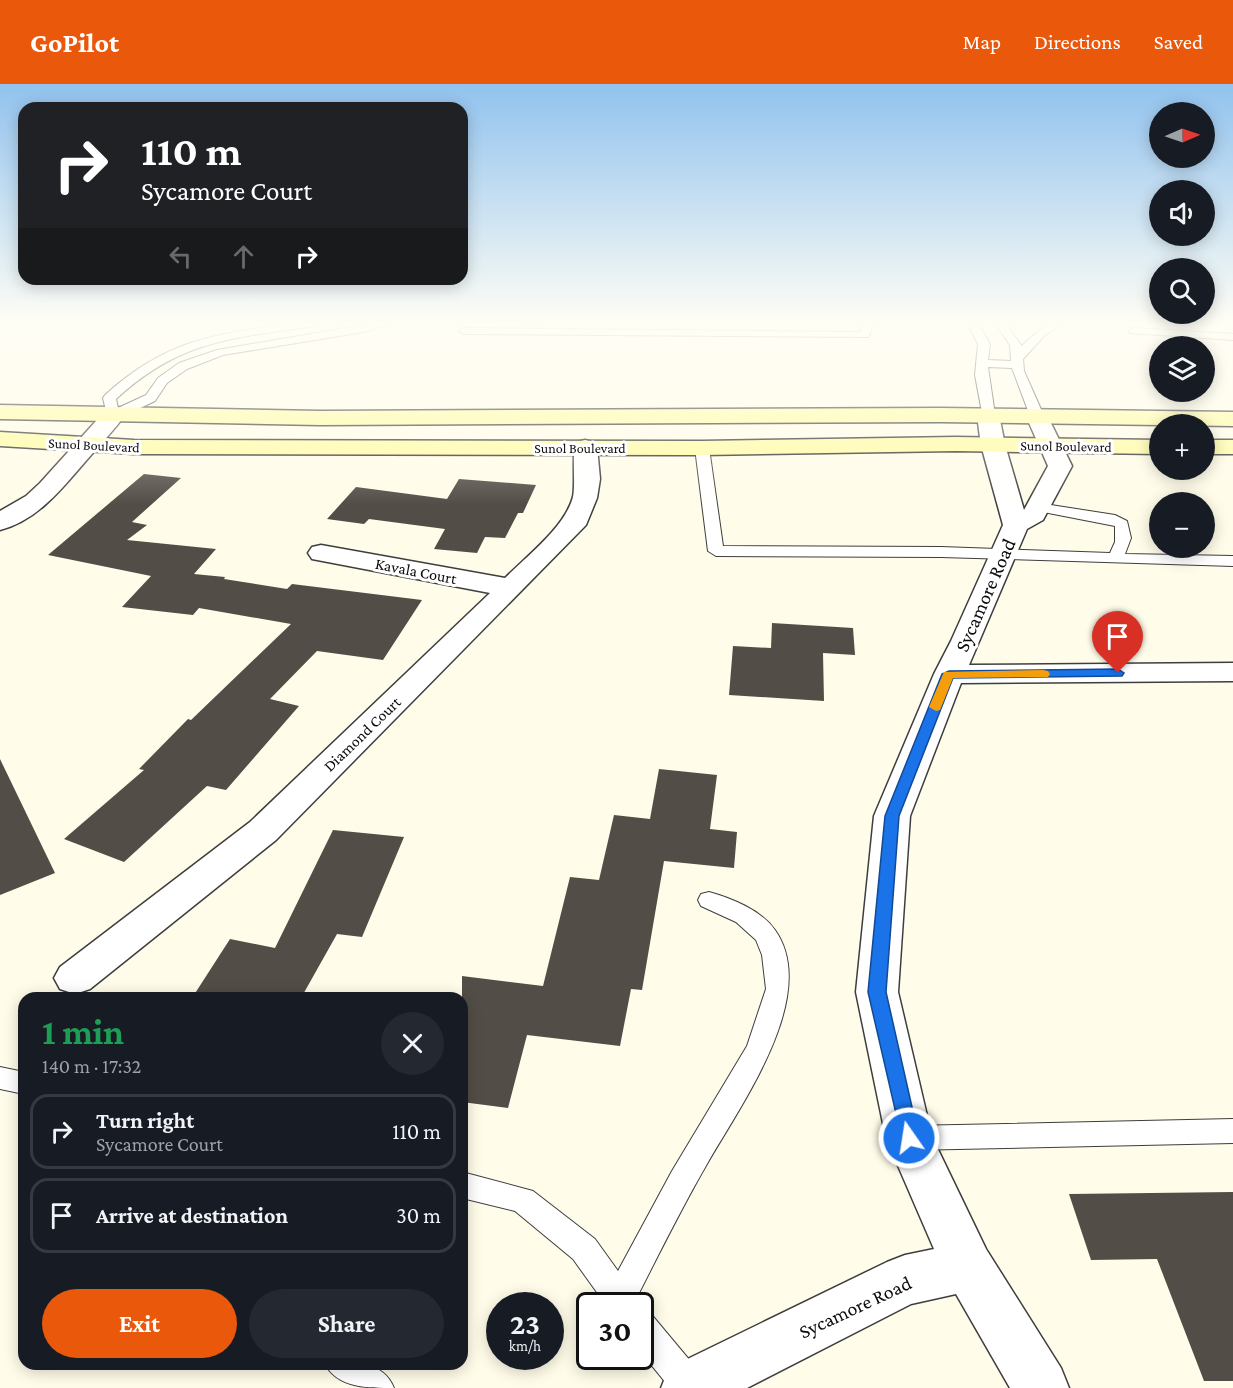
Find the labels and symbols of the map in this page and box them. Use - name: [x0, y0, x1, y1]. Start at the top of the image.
- north arrow: [1149, 102, 1215, 168]
- street label: Sunol Boulevard: [48, 435, 141, 455]
- street label: Sunol Boulevard: [1020, 437, 1112, 455]
- street label: Sunol Boulevard: [534, 440, 626, 456]
- street label: Sycamore Road: [950, 535, 1021, 655]
- street label: Kavala Court: [374, 555, 459, 587]
- pin: [1092, 611, 1143, 673]
- street label: Diamond Court: [320, 693, 404, 775]
- position arrow: [877, 1106, 941, 1170]
- street label: Sycamore Road: [795, 1271, 916, 1344]
- speed limit sign: 30: [576, 1292, 654, 1370]

